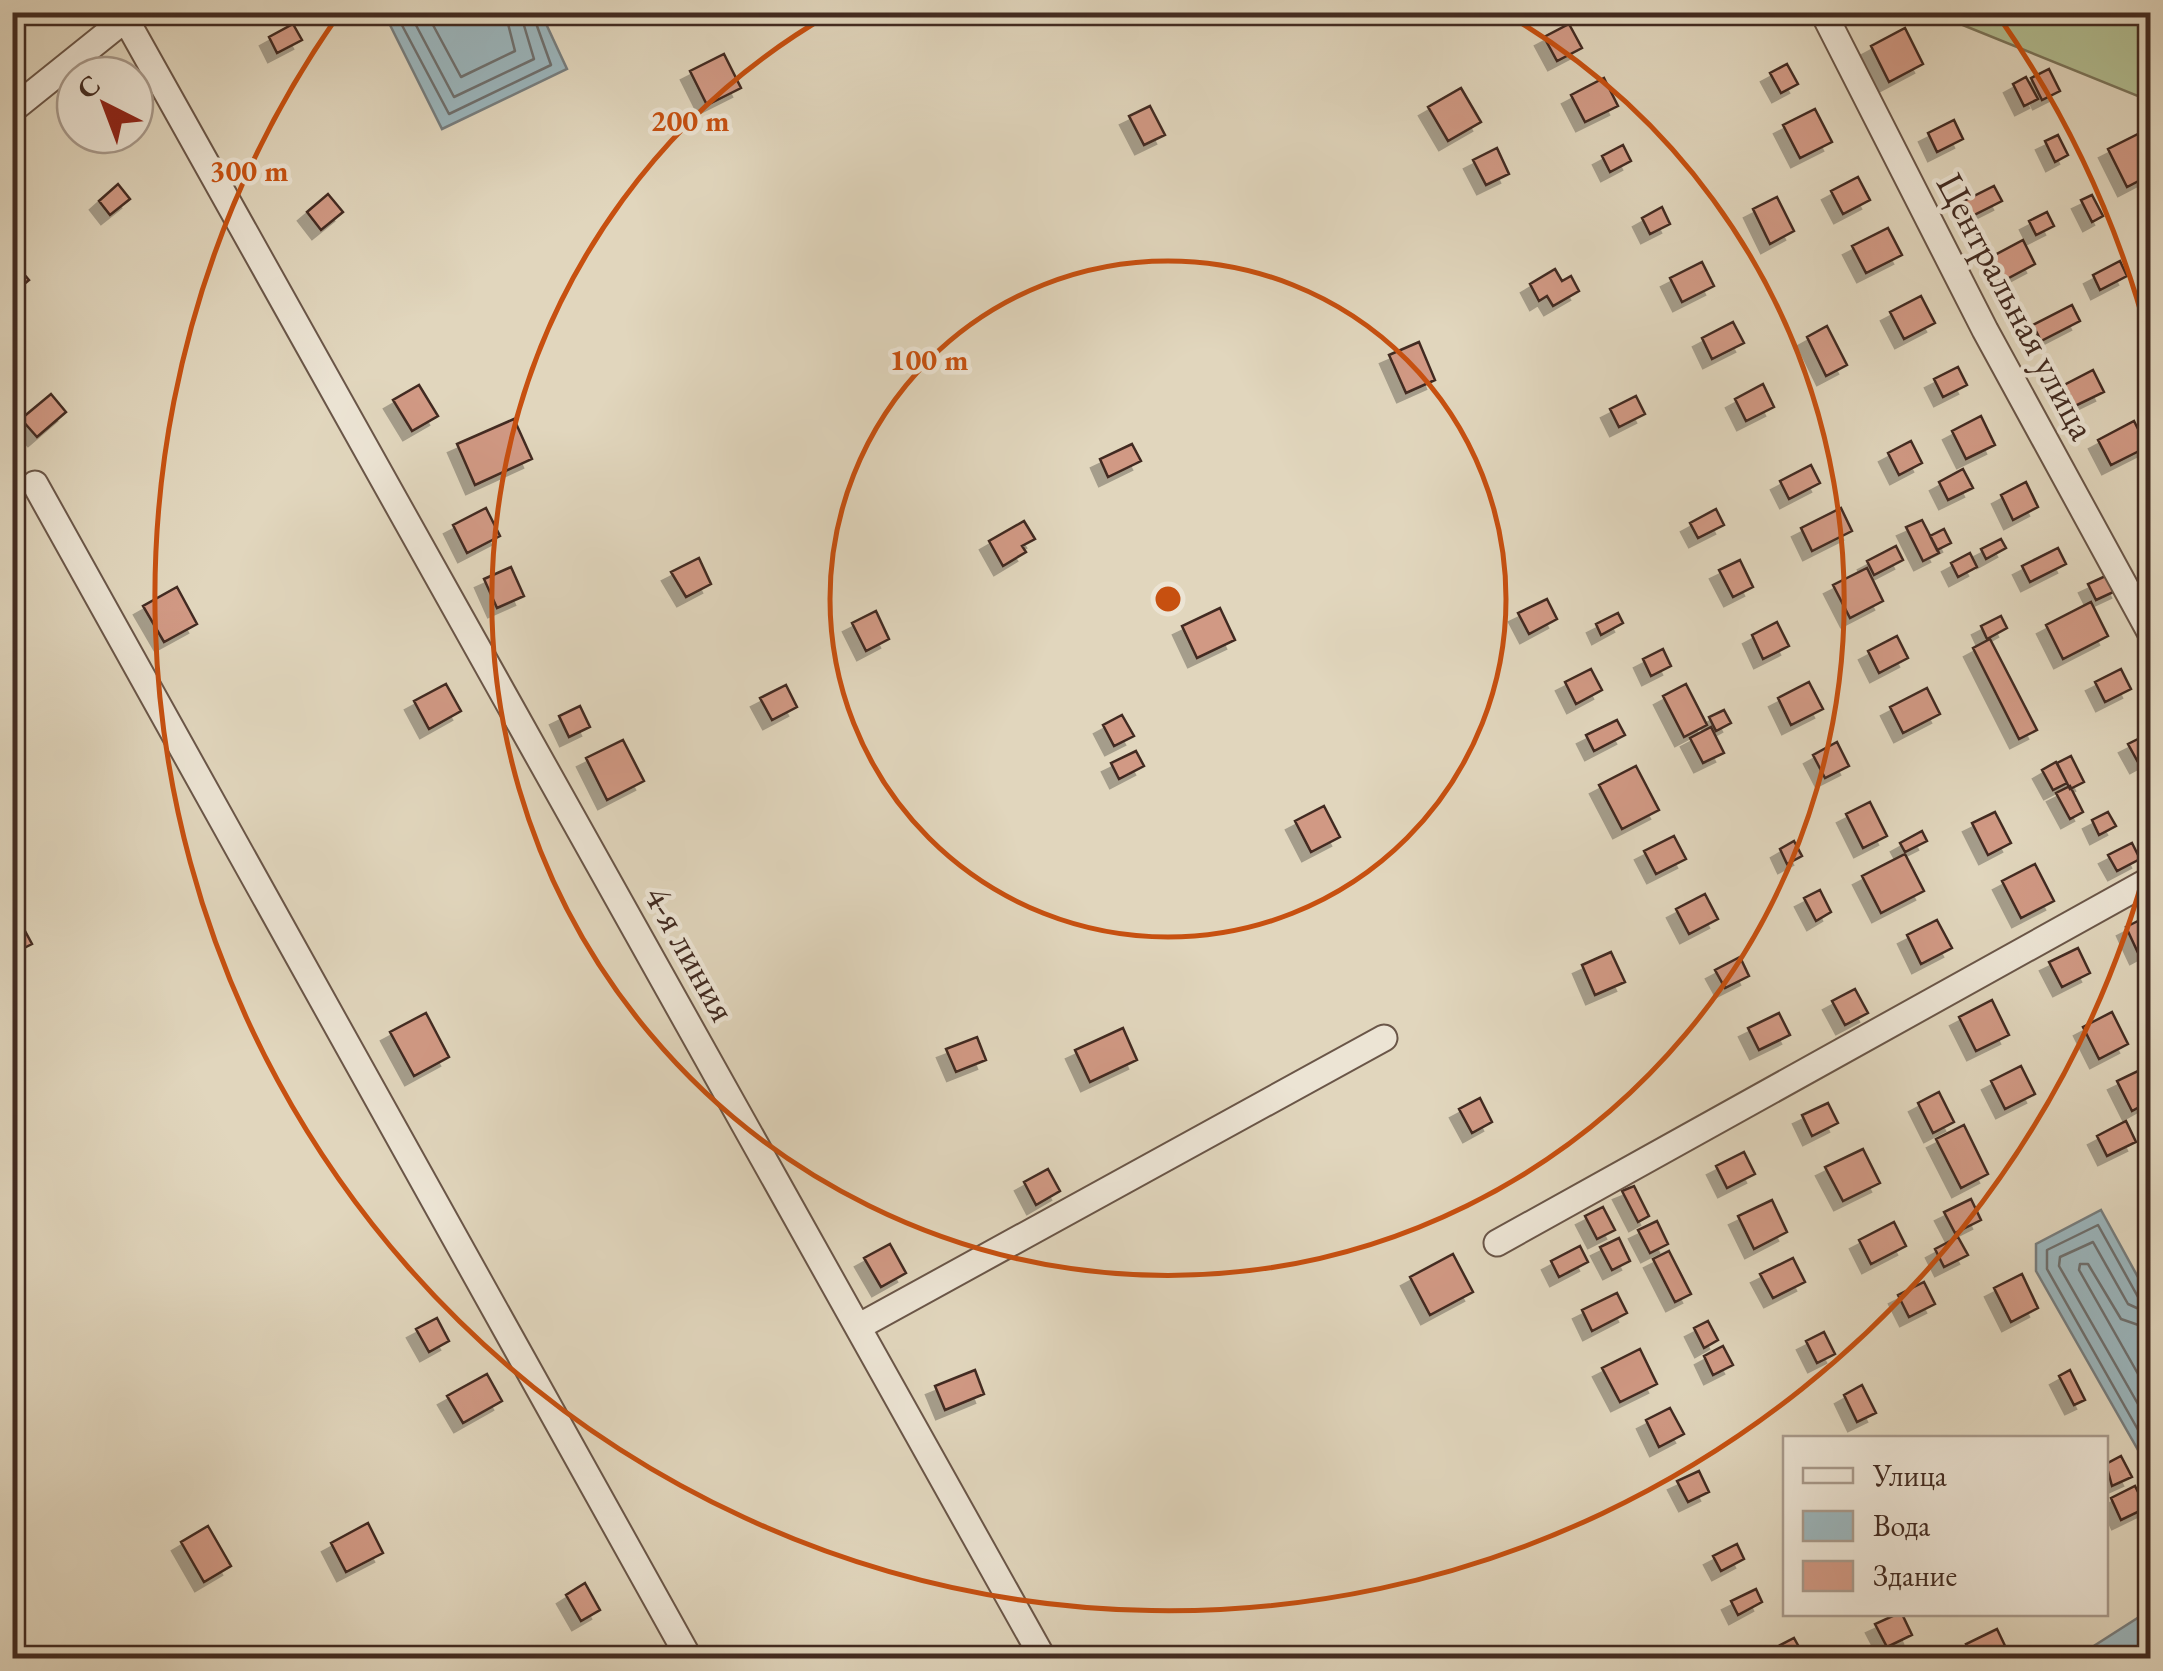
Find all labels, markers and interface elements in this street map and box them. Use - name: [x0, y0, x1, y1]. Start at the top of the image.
- north arrow: [55, 55, 155, 155]
- text: С: [69, 66, 108, 106]
- text: 200 m: [651, 101, 729, 140]
- text: 300 m: [210, 151, 288, 190]
- street label: Центральная улица: [1926, 164, 2108, 449]
- text: 100 m: [890, 340, 968, 379]
- centre of rings: [1150, 581, 1186, 617]
- street label: 4-я линия: [634, 876, 748, 1030]
- legend: [1783, 1436, 2108, 1616]
- text: Улица: [1872, 1456, 1947, 1495]
- text: Вода: [1873, 1506, 1930, 1545]
- text: Здание: [1873, 1556, 1957, 1595]

